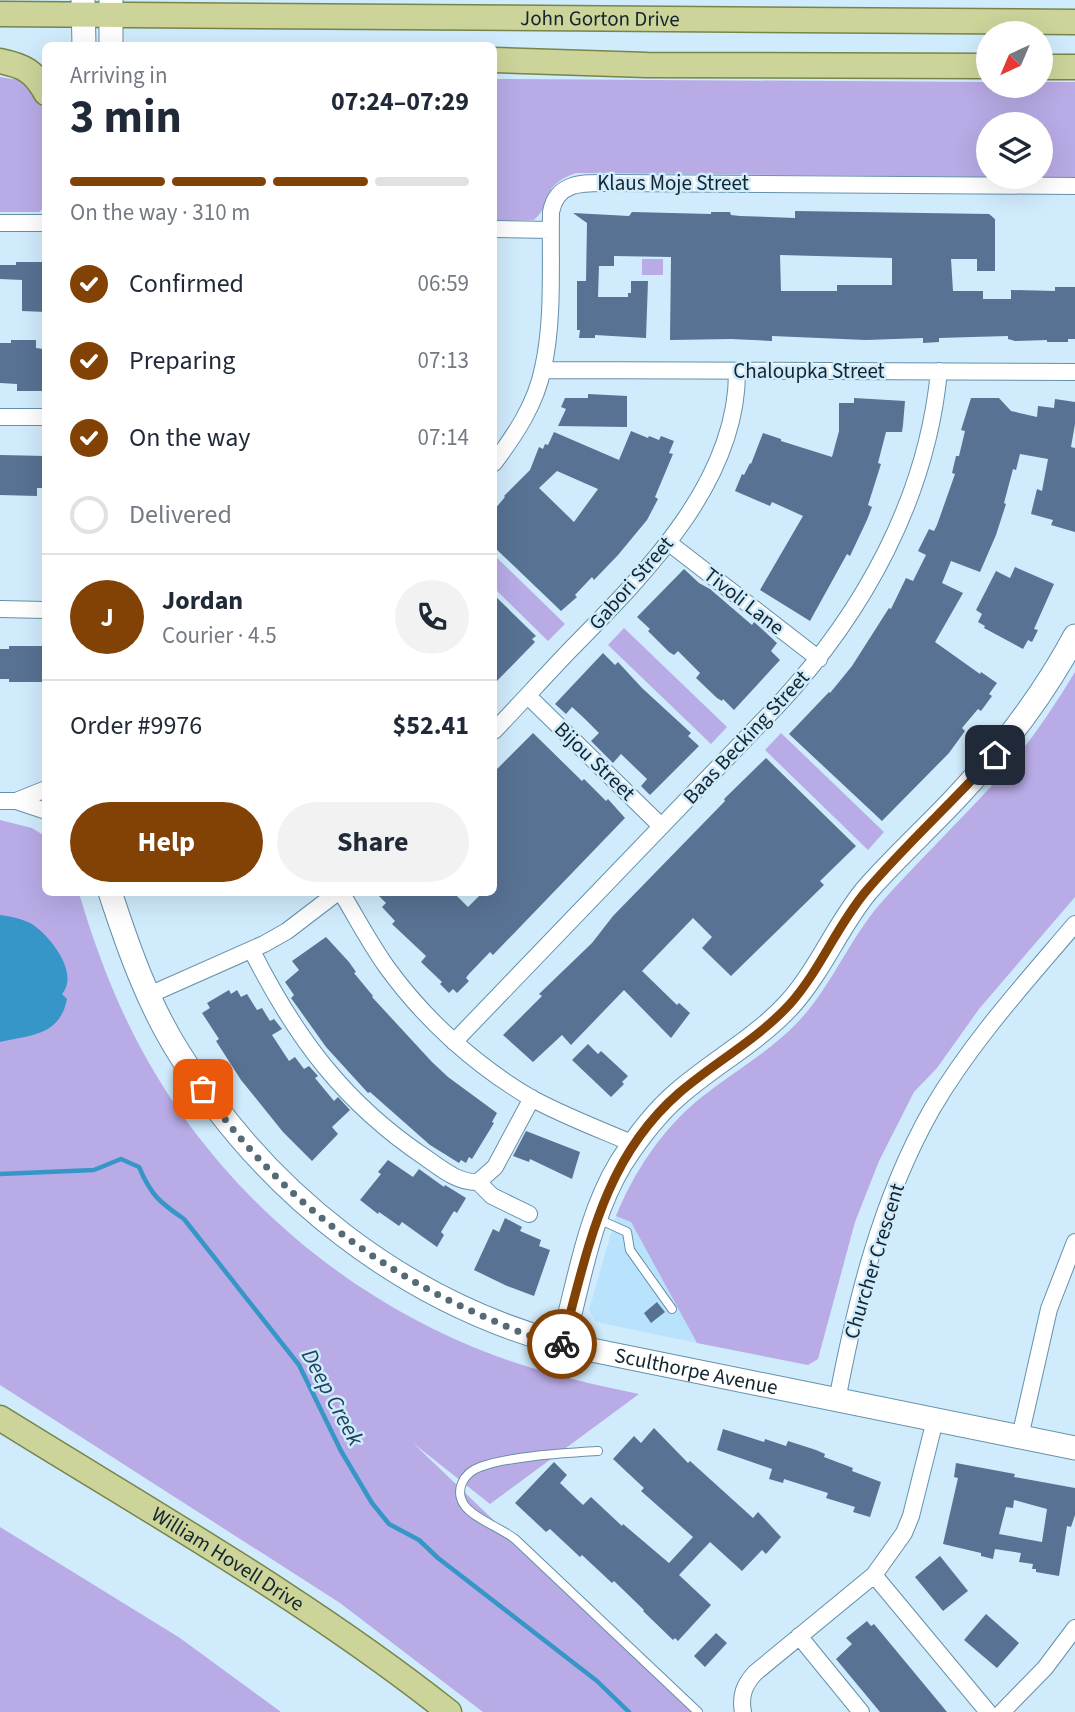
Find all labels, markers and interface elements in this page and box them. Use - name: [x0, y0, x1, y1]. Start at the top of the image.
- street label: John Gorton Drive: [520, 3, 680, 34]
- north arrow: [976, 21, 1054, 98]
- map controls: [976, 21, 1053, 189]
- text: Arriving in: [70, 59, 168, 92]
- text: 07:24–07:29: [331, 83, 469, 120]
- text: 3 min: [70, 85, 182, 150]
- button: layers: [976, 112, 1053, 189]
- street label: Klaus Moje Street: [597, 168, 749, 198]
- text: On the way · 310 m: [70, 196, 250, 229]
- icon: check: [70, 265, 108, 303]
- text: Confirmed: [129, 265, 244, 302]
- text: 06:59: [418, 267, 469, 300]
- icon: check: [70, 342, 108, 380]
- text: Preparing: [129, 342, 235, 379]
- text: 07:13: [418, 344, 469, 377]
- street label: Chaloupka Street: [733, 356, 885, 386]
- icon: check: [70, 419, 108, 457]
- text: On the way: [129, 419, 250, 456]
- text: 07:14: [418, 421, 469, 454]
- text: Delivered: [129, 496, 232, 533]
- street label: Gabori Street: [582, 529, 680, 637]
- street label: Tivoli Lane: [697, 560, 791, 642]
- button: phone: [395, 580, 469, 654]
- text: Jordan: [162, 582, 243, 619]
- text: J: [100, 599, 114, 636]
- text: Courier · 4.5: [162, 619, 277, 652]
- street label: Baas Becking Street: [676, 663, 816, 811]
- text: Order #9976: [70, 707, 202, 744]
- text: $52.41: [393, 707, 469, 744]
- street label: Bijou Street: [548, 715, 642, 807]
- pin: [965, 725, 1025, 785]
- icon: home: [976, 736, 1014, 774]
- button: Help: [70, 802, 263, 882]
- button: Share: [277, 802, 469, 882]
- pin: [173, 1059, 233, 1119]
- icon: bag: [184, 1070, 222, 1108]
- street label: Churcher Crescent: [836, 1180, 912, 1342]
- courier: [527, 1309, 597, 1379]
- icon: bike: [543, 1325, 581, 1363]
- street label: Sculthorpe Avenue: [612, 1340, 781, 1402]
- water label: Deep Creek: [293, 1343, 372, 1453]
- street label: William Hovell Drive: [146, 1499, 310, 1619]

